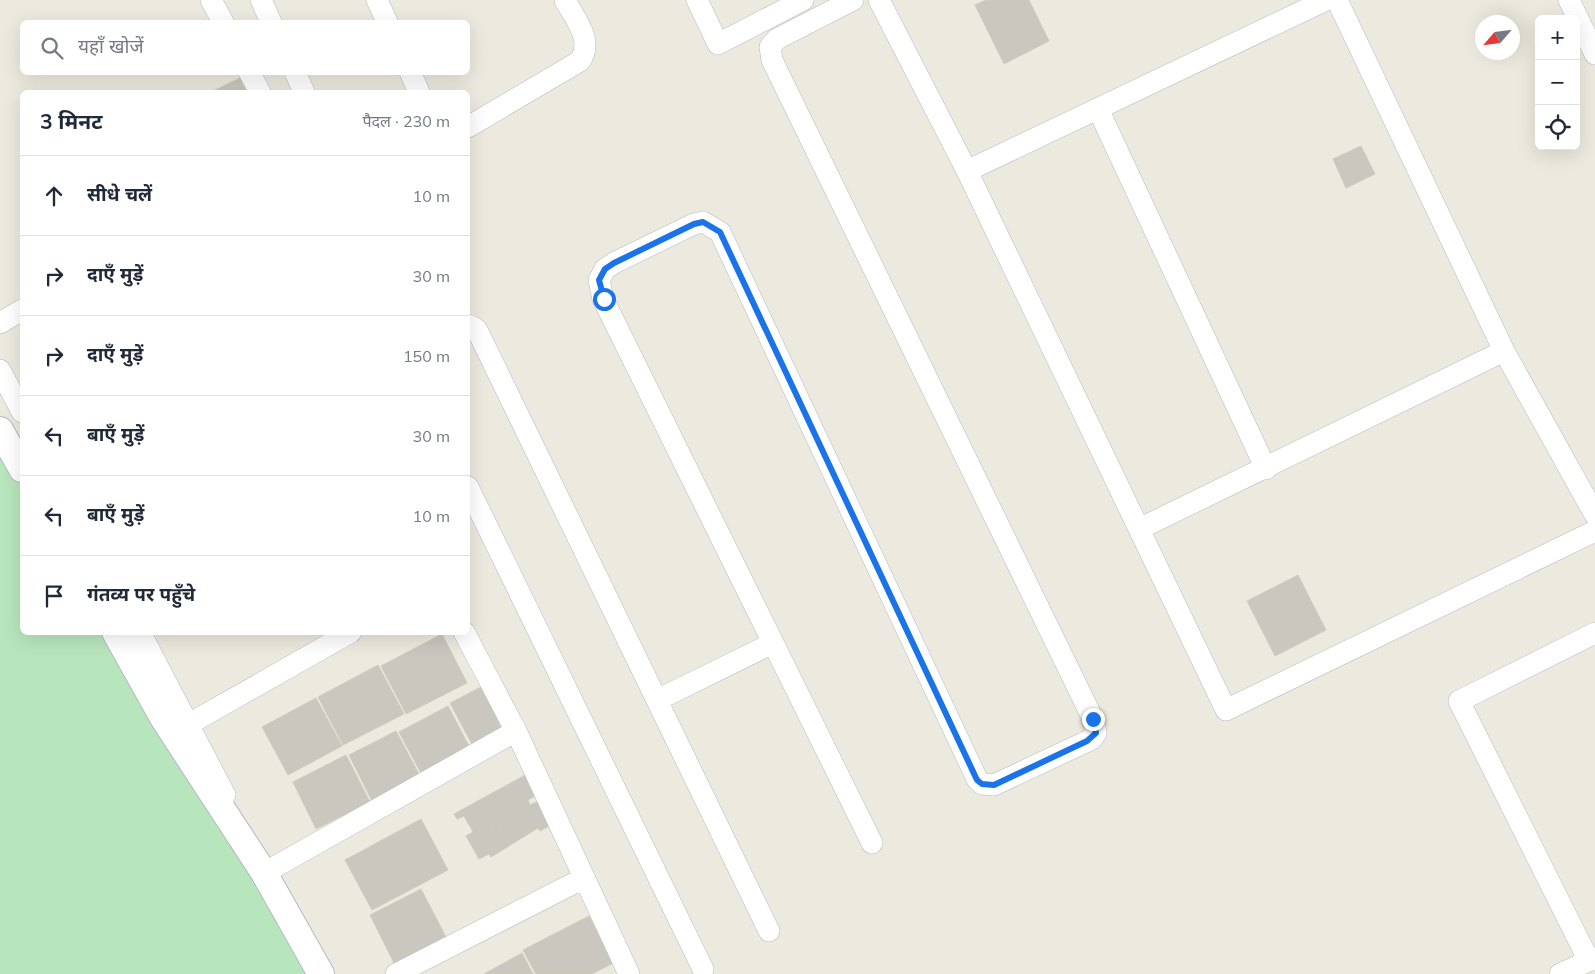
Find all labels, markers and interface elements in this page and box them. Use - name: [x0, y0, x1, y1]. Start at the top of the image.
- north arrow: [1475, 15, 1520, 60]
- map controls: [1535, 15, 1580, 150]
- button: +: [1535, 15, 1580, 60]
- search box: [20, 20, 470, 75]
- icon: search: [38, 34, 66, 62]
- text: यहाँ खोजें: [78, 34, 144, 58]
- button: −: [1535, 60, 1580, 105]
- button: locate: [1535, 105, 1580, 150]
- text: 3 मिनट: [40, 108, 102, 134]
- text: पैदल · 230 m: [362, 111, 450, 131]
- icon: ahead: [40, 182, 68, 210]
- text: सीधे चलें: [87, 182, 152, 206]
- text: 10 m: [413, 186, 450, 206]
- icon: right: [40, 262, 68, 290]
- text: दाएँ मुड़ें: [87, 262, 143, 286]
- text: 30 m: [413, 266, 450, 286]
- route start: [593, 288, 616, 311]
- icon: right: [40, 342, 68, 370]
- text: दाएँ मुड़ें: [87, 342, 143, 366]
- text: 150 m: [403, 346, 450, 366]
- icon: left: [40, 422, 68, 450]
- text: बाएँ मुड़ें: [87, 422, 144, 446]
- text: 30 m: [413, 426, 450, 446]
- icon: left: [40, 502, 68, 530]
- text: बाएँ मुड़ें: [87, 502, 144, 526]
- text: 10 m: [413, 506, 450, 526]
- icon: arrive: [40, 582, 68, 610]
- text: गंतव्य पर पहुँचे: [87, 582, 195, 606]
- route end: [1082, 708, 1105, 731]

